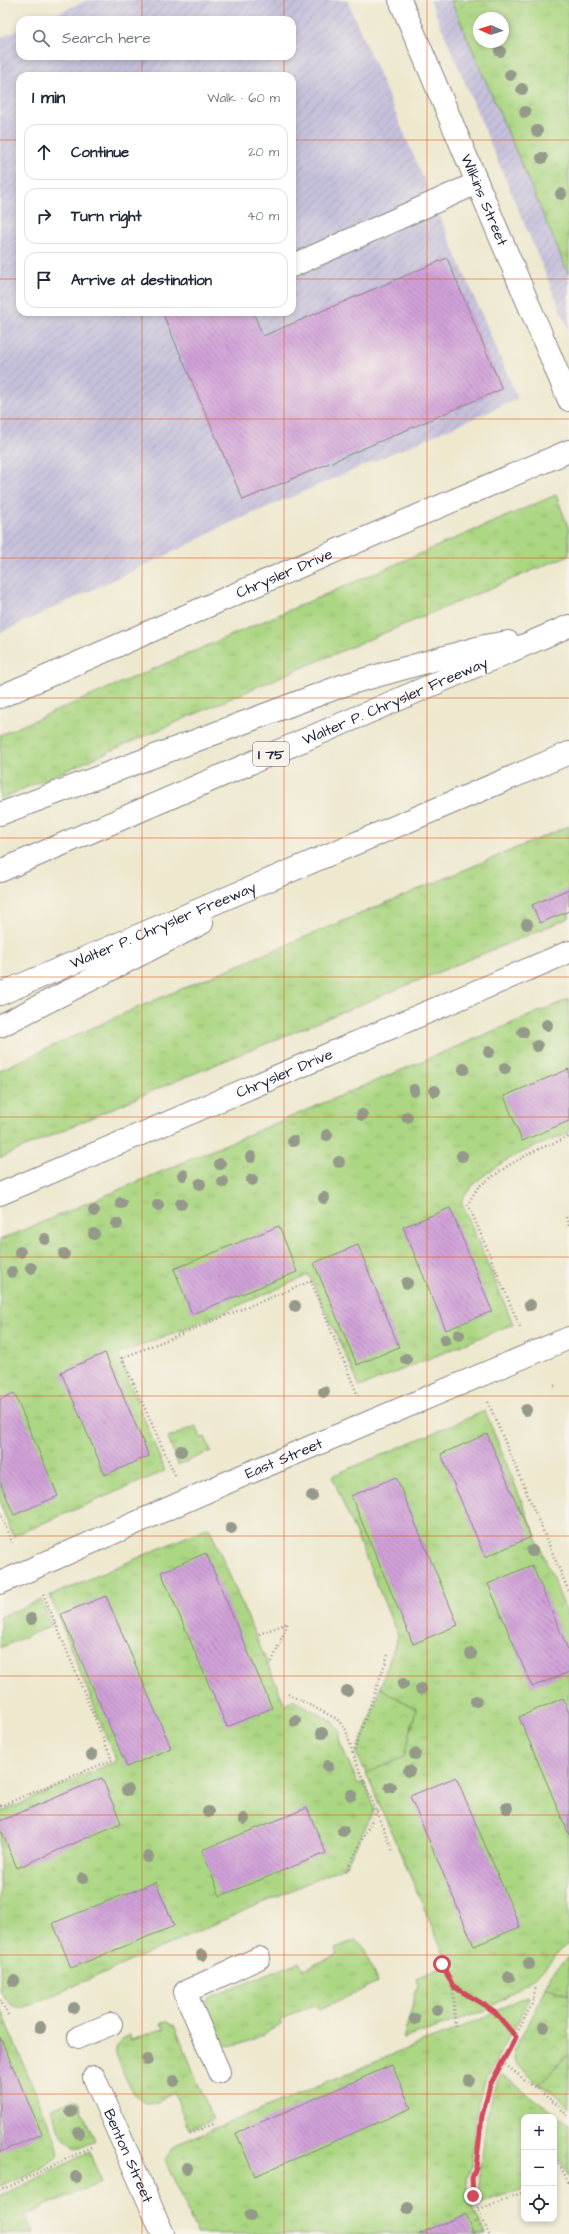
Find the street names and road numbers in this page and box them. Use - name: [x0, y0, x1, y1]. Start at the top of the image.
- street label: Wilkins Street: [455, 151, 513, 249]
- street label: Chrysler Drive: [233, 544, 336, 604]
- street label: Walter P. Chrysler Freeway: [299, 652, 492, 751]
- road number: I 75: [253, 742, 289, 766]
- street label: Walter P. Chrysler Freeway: [67, 877, 260, 974]
- street label: Chrysler Drive: [233, 1044, 336, 1103]
- street label: East Street: [242, 1433, 326, 1484]
- street label: Benton Street: [98, 2106, 158, 2206]

